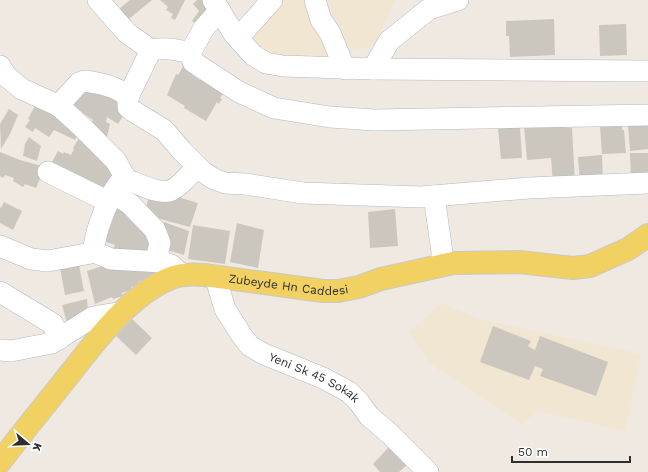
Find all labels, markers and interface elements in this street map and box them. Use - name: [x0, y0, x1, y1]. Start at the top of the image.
- street label: Zubeyde Hn Caddesi: [228, 271, 350, 298]
- street label: Yeni Sk 45 Sokak: [267, 350, 363, 406]
- north arrow: [8, 424, 48, 464]
- scale bar: [512, 438, 630, 464]
- text: K: [29, 441, 44, 453]
- text: 50 m: [518, 445, 548, 459]

